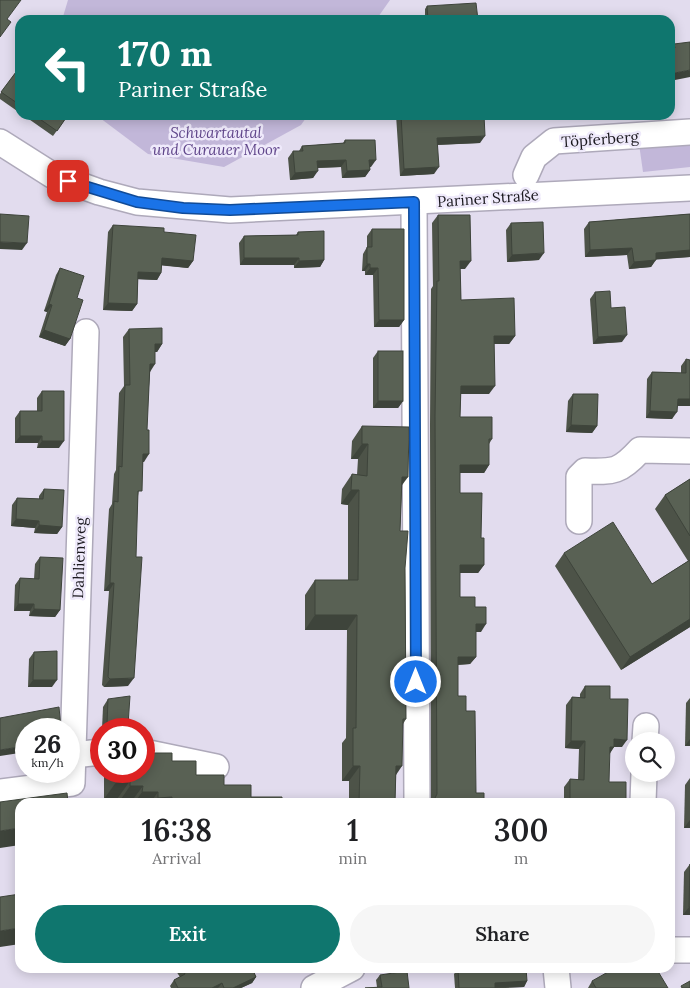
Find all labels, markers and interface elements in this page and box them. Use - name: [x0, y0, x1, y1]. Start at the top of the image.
- text: 170 m: [118, 31, 212, 76]
- icon: left: [35, 35, 100, 100]
- text: Pariner Straße: [118, 75, 267, 103]
- park label: Schwartautal und Curauer Moor: [152, 123, 280, 159]
- street label: Töpferberg: [561, 127, 640, 151]
- pin: [47, 160, 89, 202]
- icon: arrive: [54, 167, 82, 195]
- street label: Pariner Straße: [437, 185, 539, 211]
- street label: Dahlienweg: [68, 516, 90, 599]
- position arrow: [389, 655, 441, 707]
- speed limit sign: 30: [90, 718, 155, 783]
- text: 26: [34, 728, 61, 760]
- map controls: [625, 732, 675, 782]
- button: search: [625, 732, 675, 782]
- text: km/h: [31, 755, 64, 770]
- text: 16:38: [142, 811, 212, 849]
- text: 1: [347, 811, 359, 849]
- text: 300: [494, 811, 548, 849]
- text: Arrival: [152, 848, 201, 868]
- text: min: [339, 848, 367, 868]
- text: m: [514, 848, 528, 868]
- button: Exit: [35, 905, 340, 963]
- button: Share: [350, 905, 655, 963]

